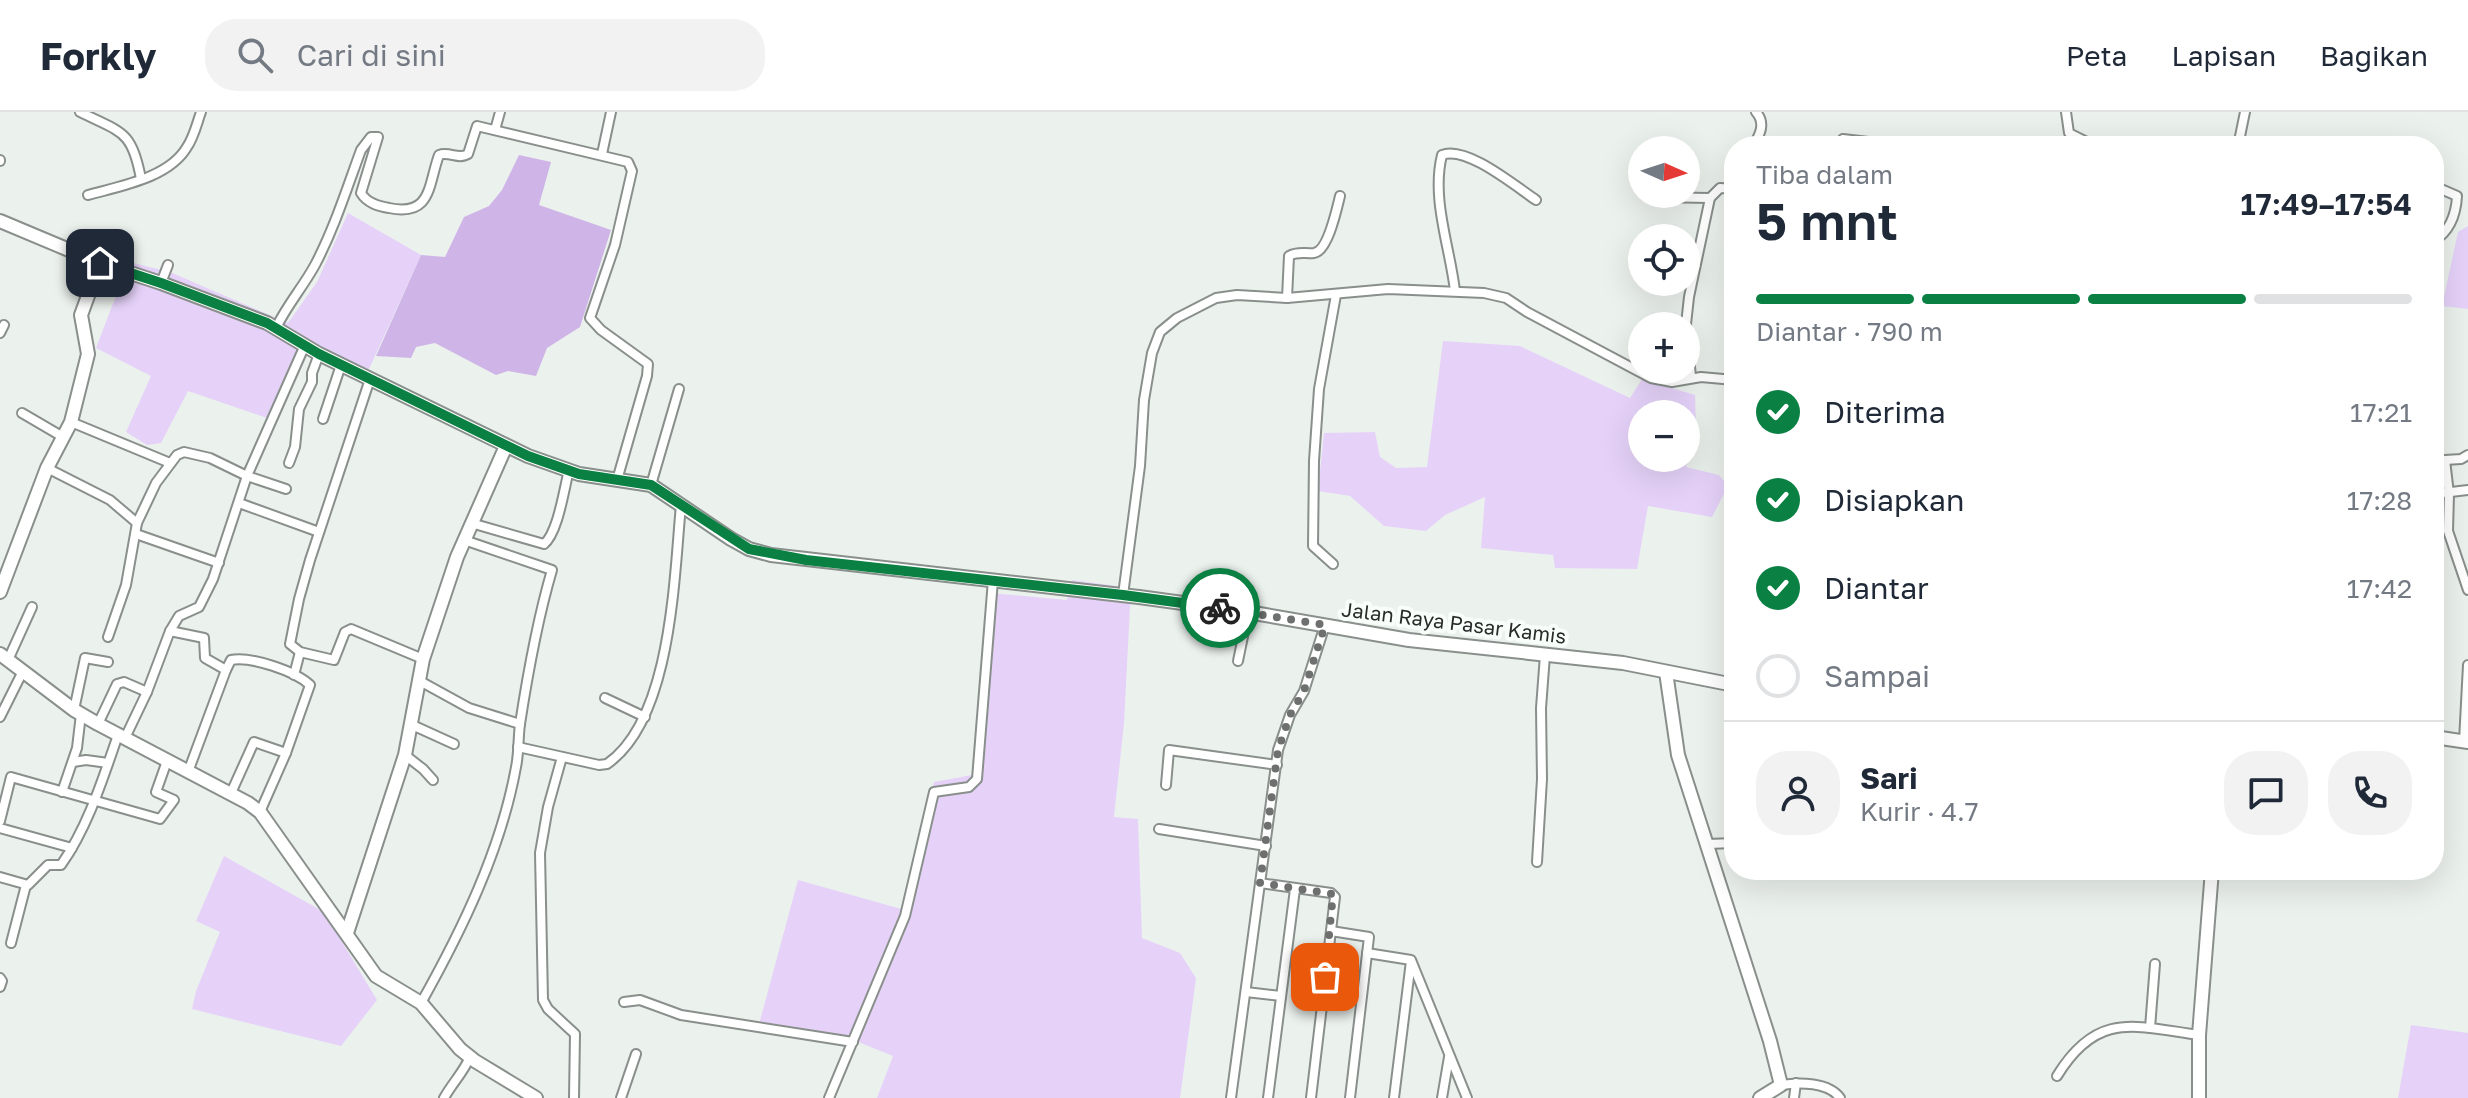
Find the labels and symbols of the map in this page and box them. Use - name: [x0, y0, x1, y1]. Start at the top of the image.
- north arrow: [1628, 136, 1700, 208]
- pin: [66, 229, 134, 297]
- courier: [1180, 568, 1260, 648]
- street label: Jalan Raya Pasar Kamis: [1340, 596, 1568, 648]
- pin: [1291, 943, 1359, 1011]

